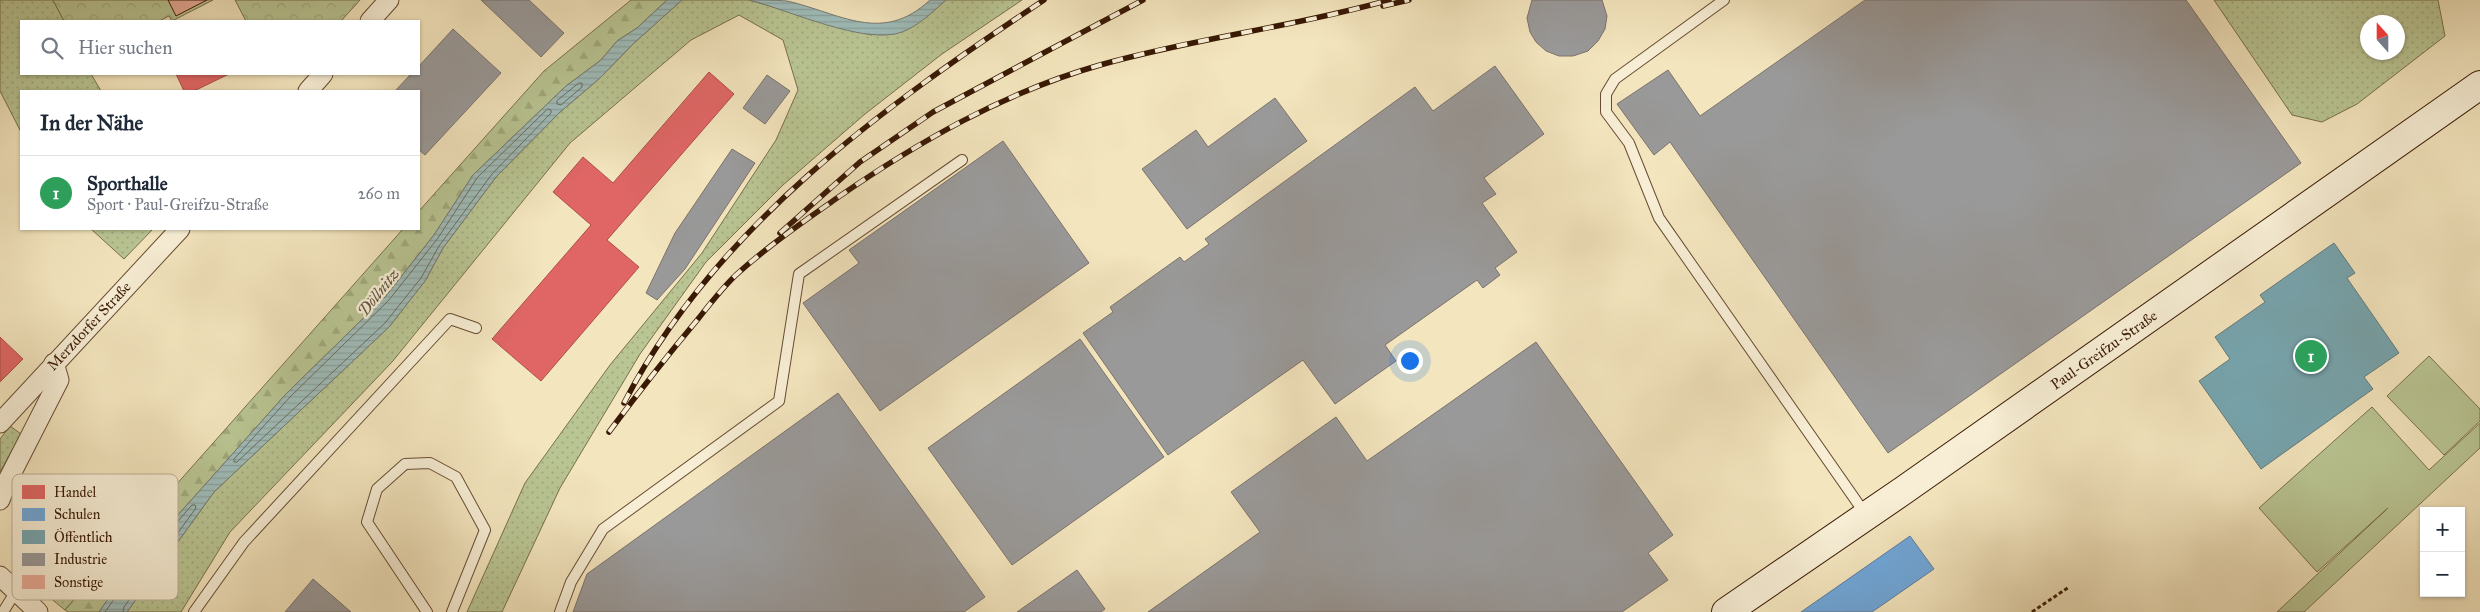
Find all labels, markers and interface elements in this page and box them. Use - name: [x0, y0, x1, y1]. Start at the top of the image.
- north arrow: [2360, 15, 2405, 60]
- search box: [20, 20, 420, 75]
- icon: search: [38, 34, 66, 62]
- text: Hier suchen: [78, 36, 172, 59]
- text: In der Nähe: [40, 110, 143, 136]
- text: Sporthalle: [87, 172, 168, 195]
- text: 1: [53, 184, 59, 203]
- text: 260 m: [358, 184, 400, 203]
- text: Sport · Paul-Greifzu-Straße: [87, 195, 269, 214]
- water label: Döllnitz: [354, 265, 403, 320]
- street label: Merzdorfer Straße: [43, 278, 135, 374]
- street label: Paul-Greifzu-Straße: [2047, 307, 2161, 393]
- pin: 1: [2295, 337, 2327, 375]
- your location: [1397, 348, 1423, 374]
- legend: [12, 474, 178, 600]
- text: Handel: [54, 484, 96, 501]
- text: Schulen: [54, 506, 101, 523]
- map controls: [2420, 507, 2465, 597]
- button: +: [2420, 507, 2465, 552]
- text: Öffentlich: [54, 527, 113, 546]
- text: Industrie: [54, 551, 107, 568]
- button: −: [2420, 552, 2465, 597]
- text: Sonstige: [54, 574, 103, 591]

